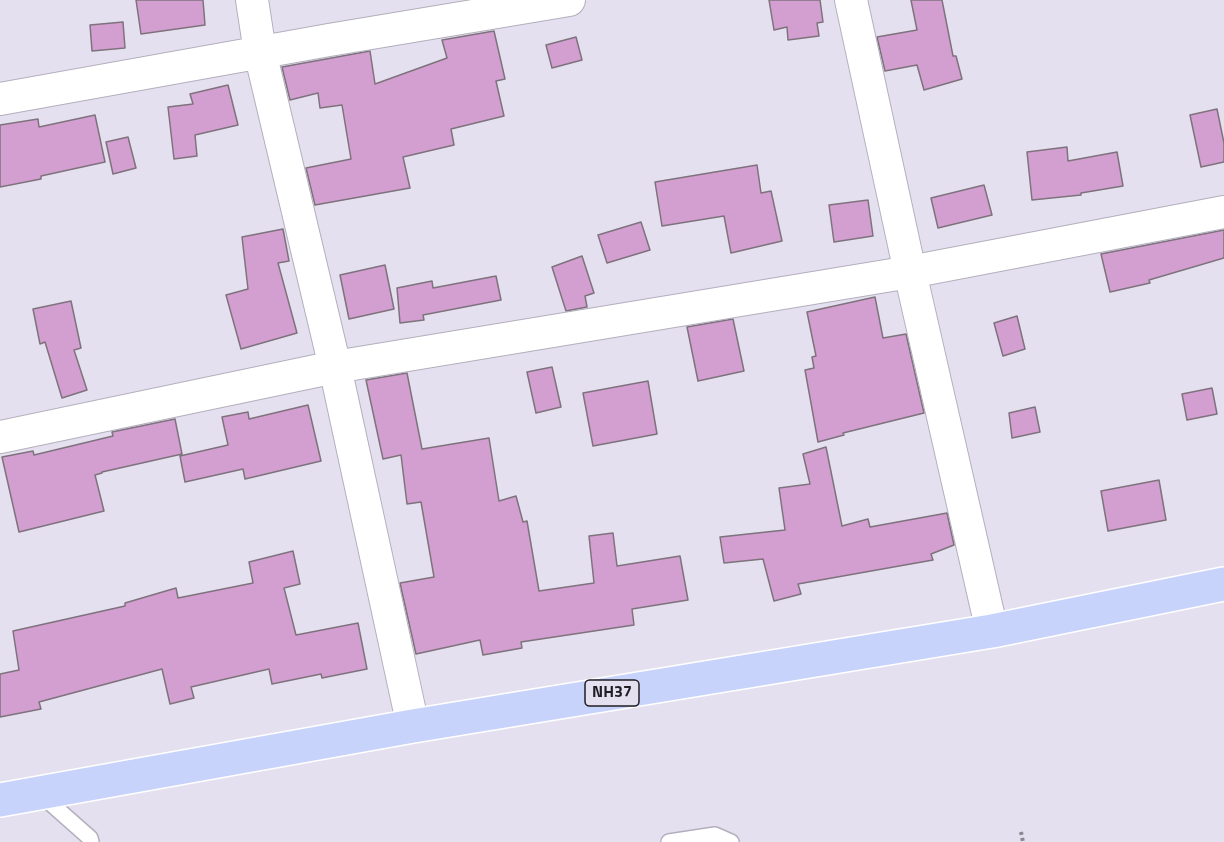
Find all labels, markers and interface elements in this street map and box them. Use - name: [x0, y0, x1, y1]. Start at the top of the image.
- road number: NH37: [585, 680, 639, 706]

